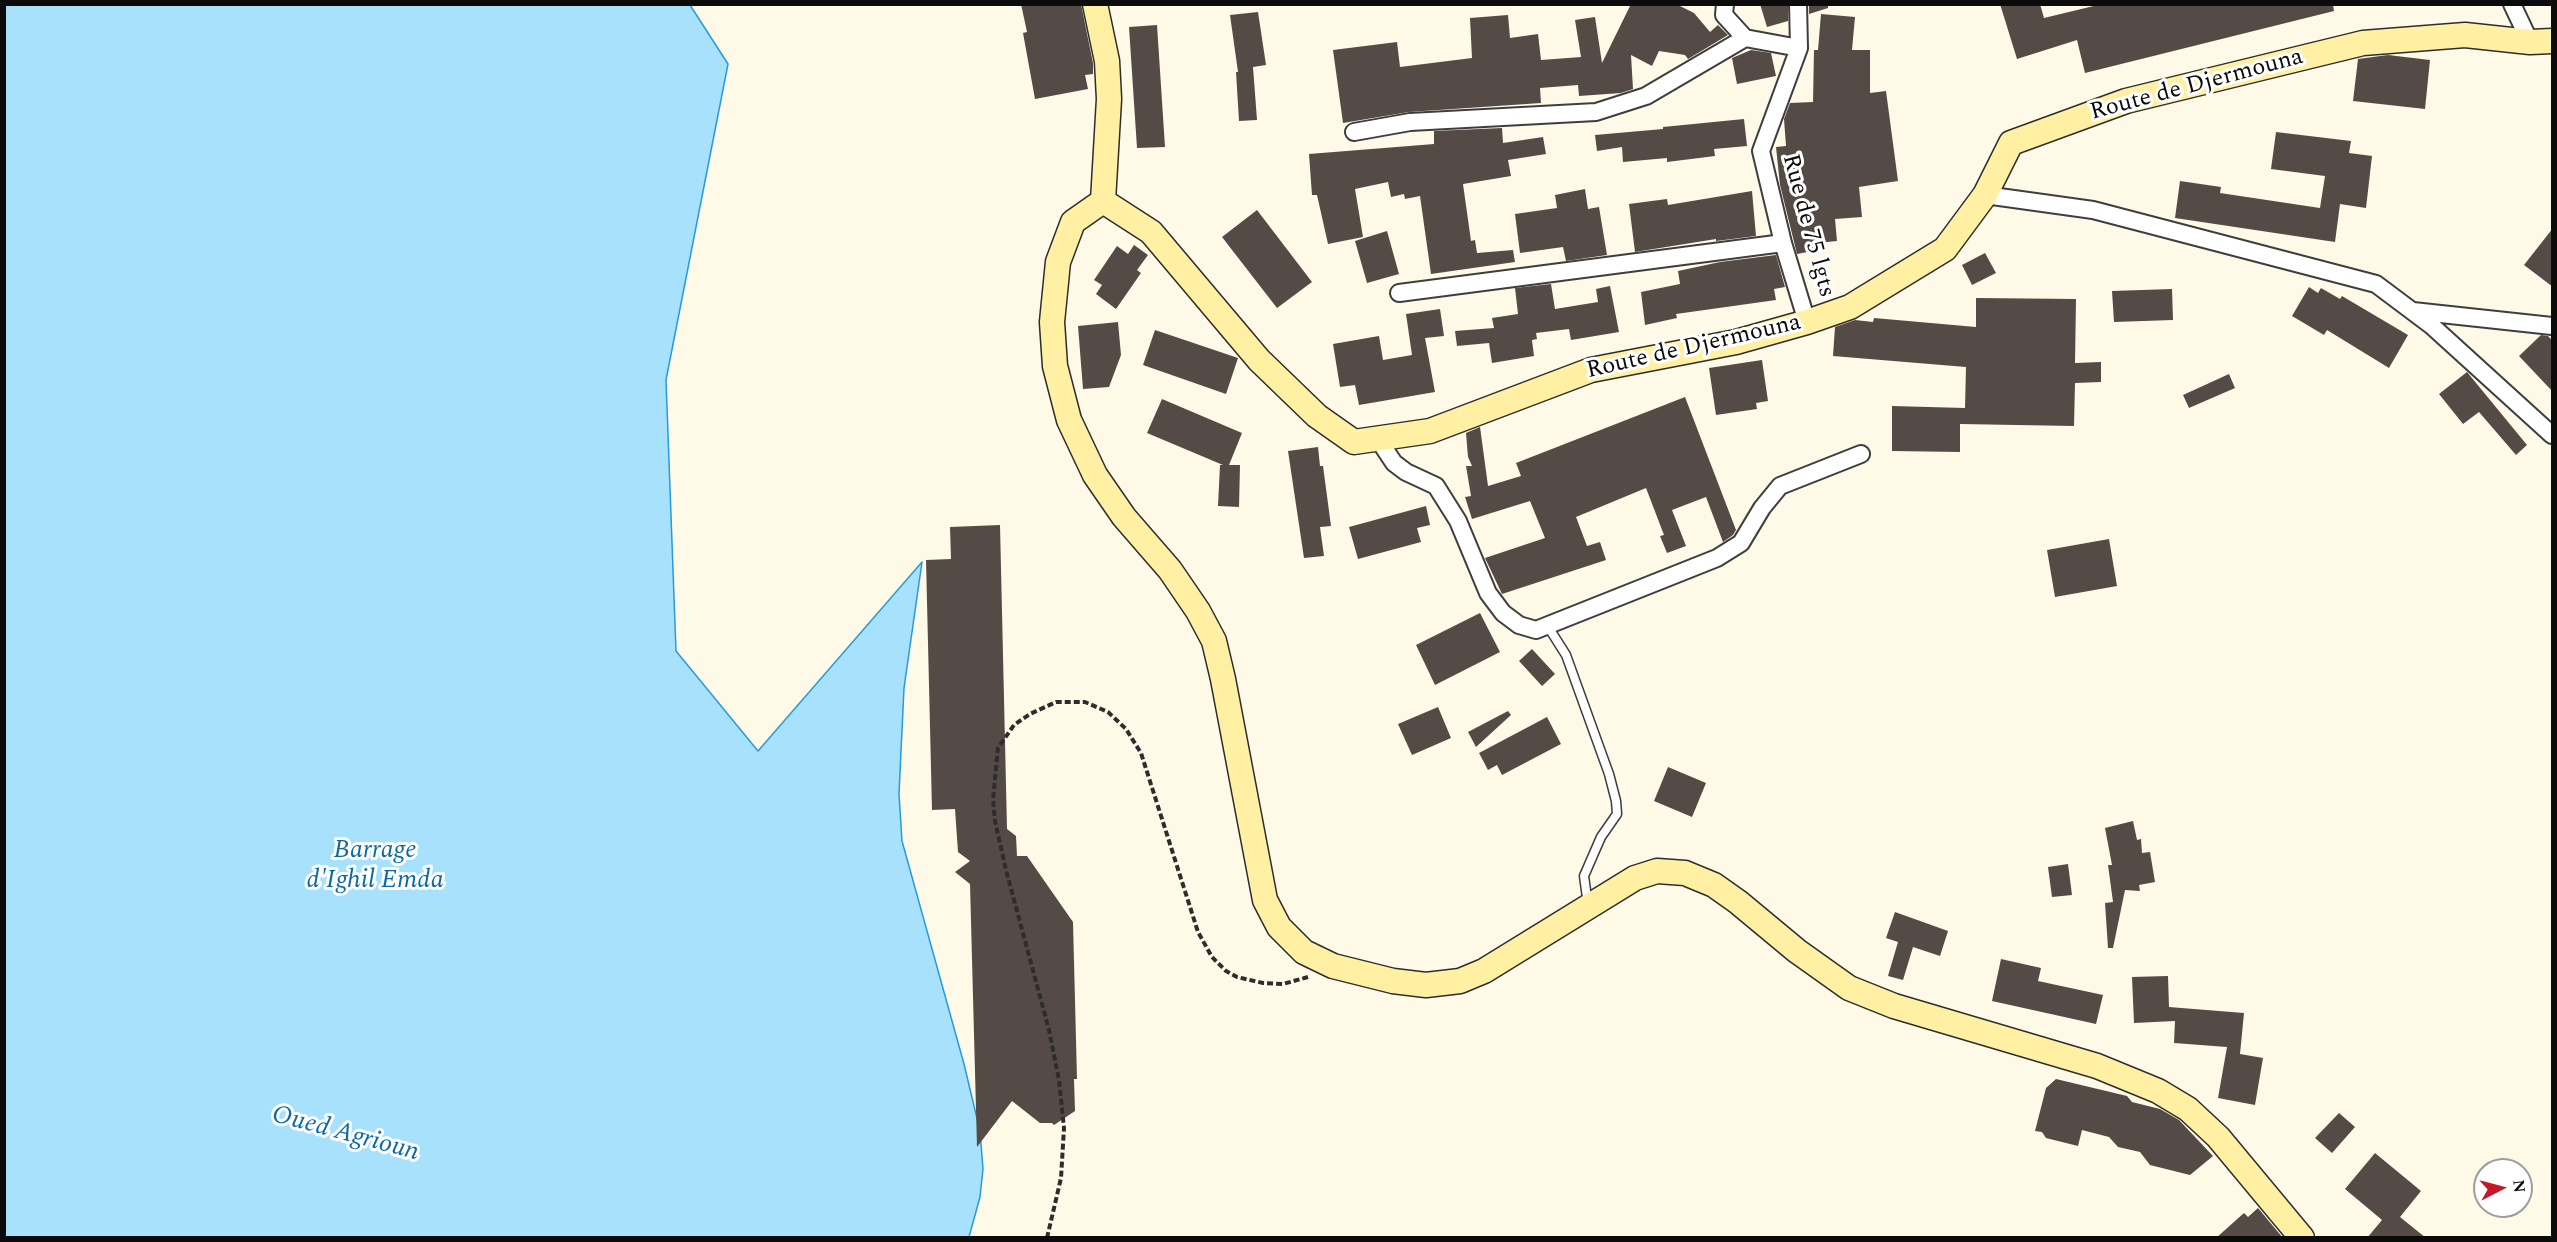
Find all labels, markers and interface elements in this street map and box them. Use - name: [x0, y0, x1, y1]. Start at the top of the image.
- street label: Route de Djermouna: [2087, 44, 2307, 128]
- street label: Rue de 75 lgts: [1774, 151, 1840, 301]
- street label: Route de Djermouna: [1584, 309, 1804, 387]
- water label: Barrage d'Ighil Emda: [306, 836, 444, 898]
- water label: Oued Agrioun: [268, 1100, 422, 1170]
- north arrow: [2473, 1158, 2533, 1218]
- text: N: [2506, 1179, 2532, 1194]

